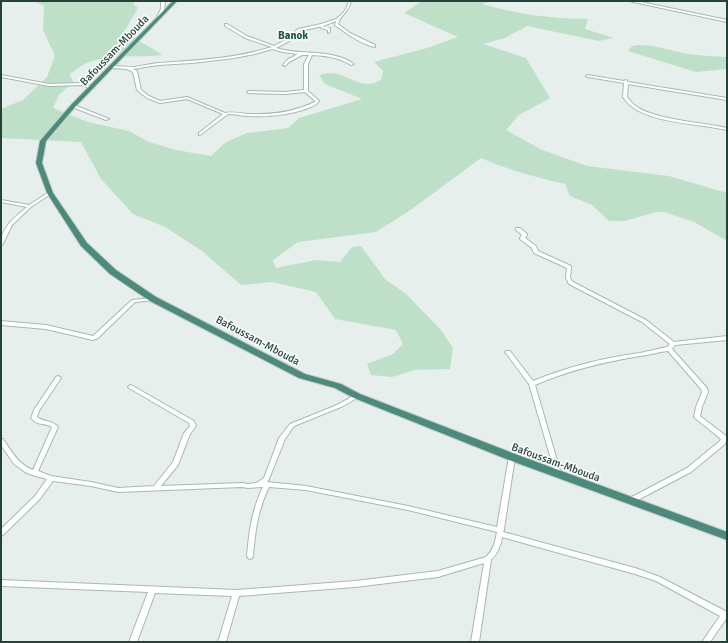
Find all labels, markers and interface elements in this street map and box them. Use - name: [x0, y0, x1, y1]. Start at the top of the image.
- street label: Bafoussam-Mbouda: [77, 12, 152, 88]
- district label: Banok: [278, 29, 308, 42]
- street label: Bafoussam-Mbouda: [214, 313, 302, 368]
- street label: Bafoussam-Mbouda: [510, 440, 602, 485]

